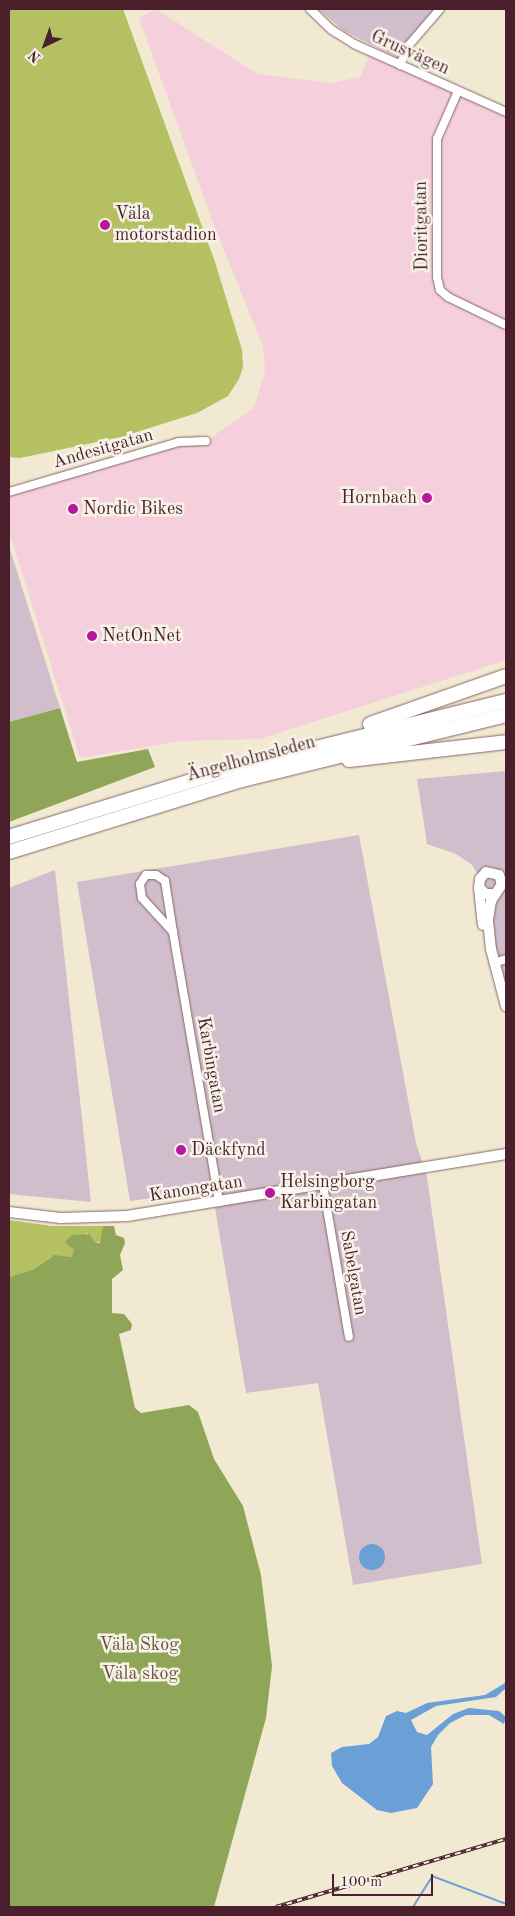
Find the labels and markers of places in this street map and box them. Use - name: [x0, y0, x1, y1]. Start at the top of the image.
- place label: Väla motorstadion: [115, 204, 217, 246]
- marker: Väla motorstadion: [99, 219, 111, 231]
- place label: Hornbach: [341, 487, 417, 509]
- marker: Hornbach: [421, 492, 433, 504]
- place label: Nordic Bikes: [83, 498, 183, 520]
- marker: Nordic Bikes: [67, 503, 79, 515]
- place label: NetOnNet: [102, 625, 181, 647]
- marker: NetOnNet: [86, 630, 98, 642]
- place label: Däckfynd: [191, 1139, 266, 1161]
- marker: Däckfynd: [175, 1144, 187, 1156]
- place label: Helsingborg Karbingatan: [280, 1172, 377, 1214]
- marker: Helsingborg Karbingatan: [264, 1187, 276, 1199]

